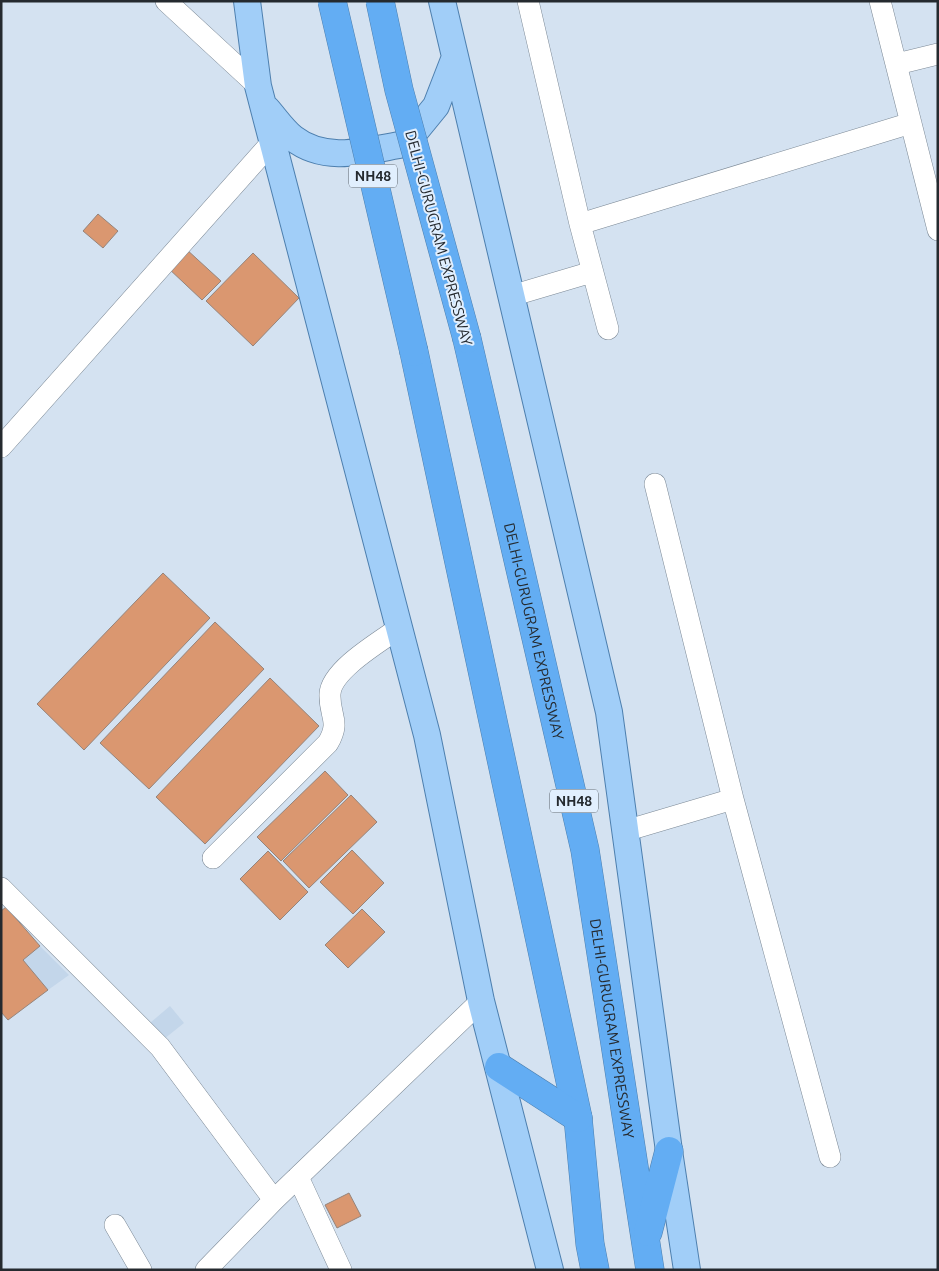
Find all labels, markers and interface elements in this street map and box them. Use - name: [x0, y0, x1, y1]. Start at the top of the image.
- street label: DELHI-GURUGRAM EXPRESSWAY: [402, 128, 476, 348]
- road number: NH48: [349, 165, 397, 188]
- street label: DELHI-GURUGRAM EXPRESSWAY: [501, 521, 568, 742]
- road number: NH48: [550, 789, 598, 812]
- street label: DELHI-GURUGRAM EXPRESSWAY: [587, 917, 638, 1140]

